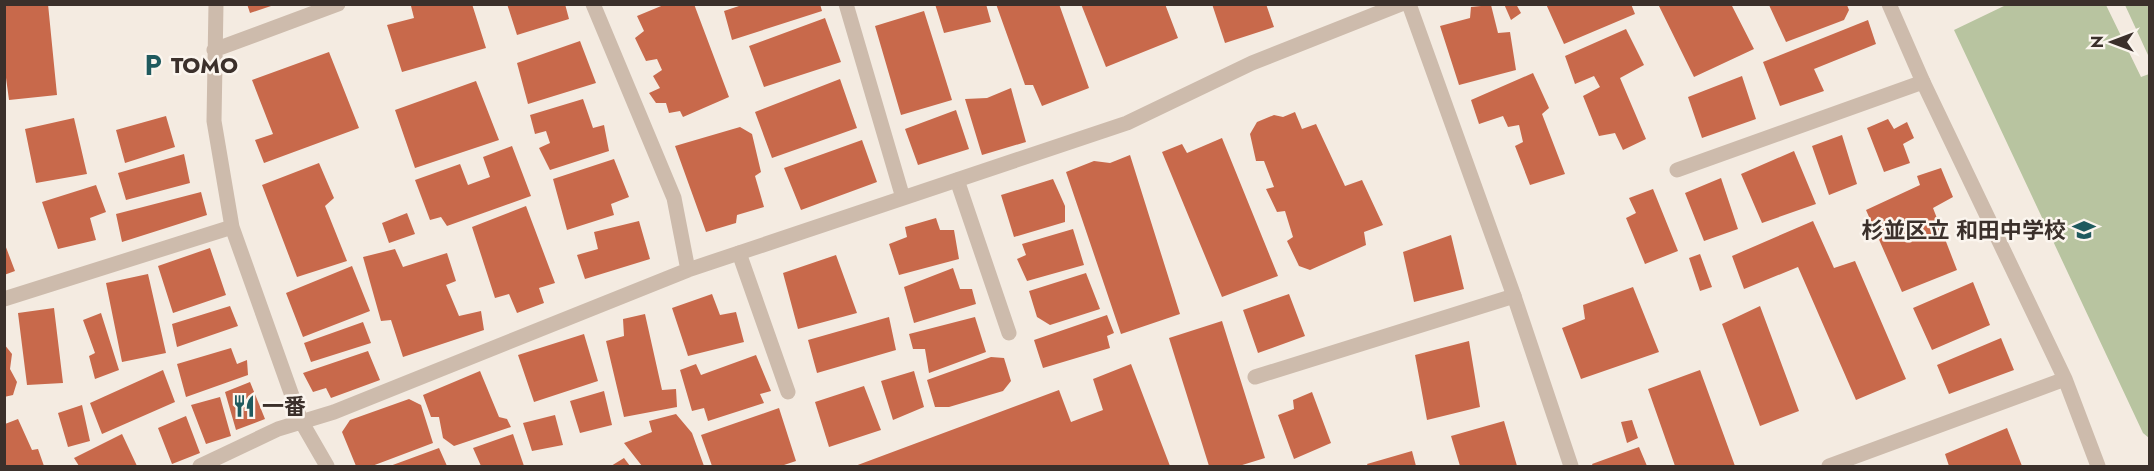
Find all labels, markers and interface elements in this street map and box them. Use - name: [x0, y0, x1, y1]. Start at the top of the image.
- north arrow: [2082, 12, 2142, 72]
- text: N: [2086, 36, 2109, 48]
- place label: TOMO: [171, 49, 238, 81]
- parking icon: TOMO: [140, 52, 166, 78]
- place label: 杉並区立 和田中学校: [1861, 214, 2066, 246]
- school or university icon: 杉並区立 和田中学校: [2071, 217, 2097, 243]
- place label: 一番: [262, 390, 306, 422]
- restaurant icon: 一番: [231, 393, 257, 419]

